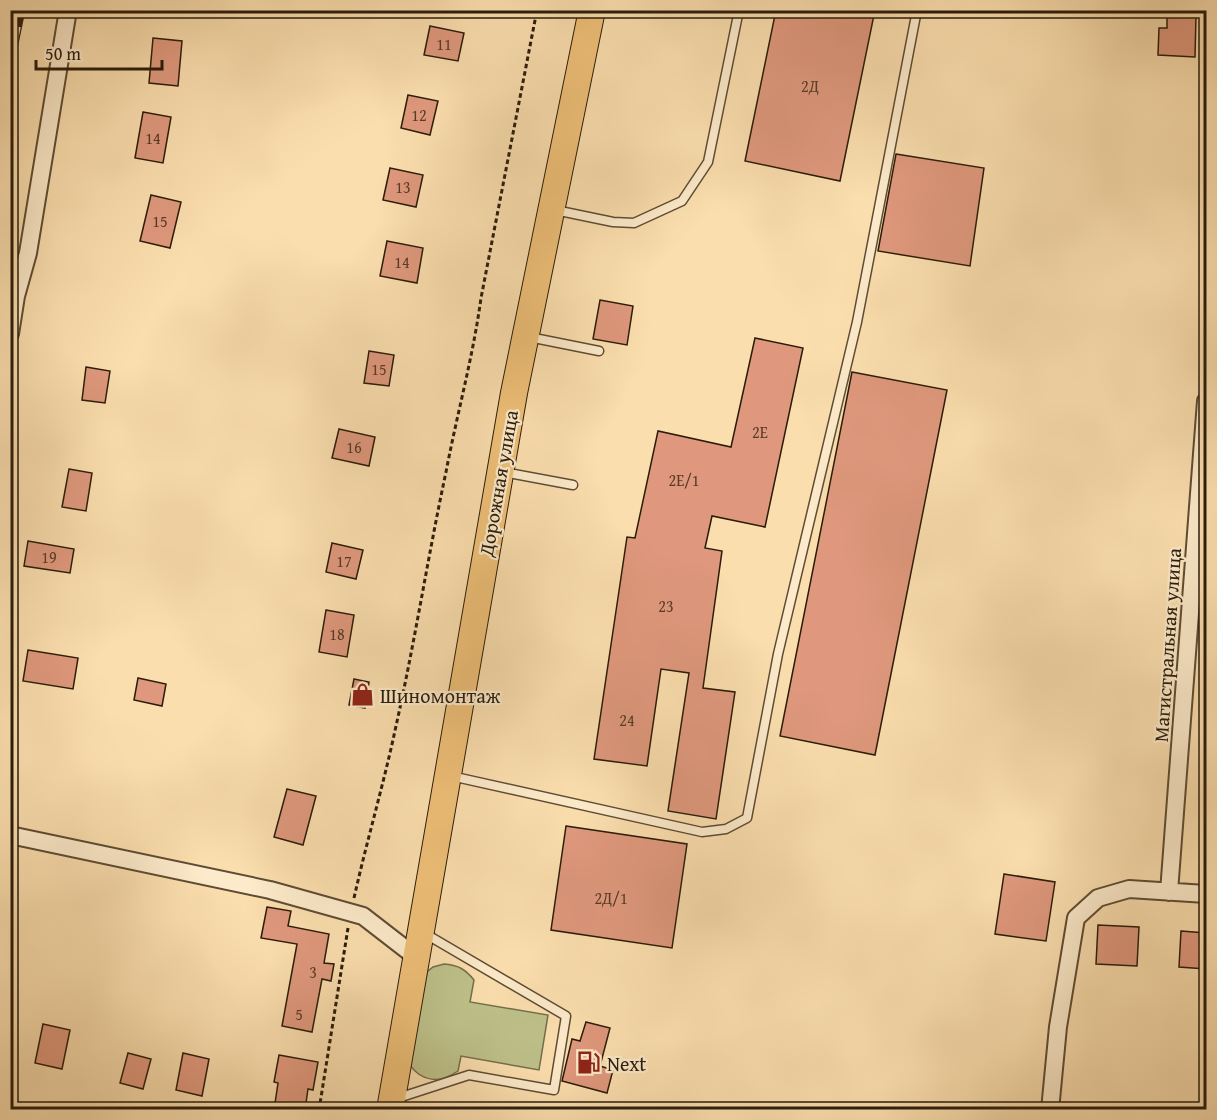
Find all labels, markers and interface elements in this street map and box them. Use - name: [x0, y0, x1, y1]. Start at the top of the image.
- house number: 11: [436, 32, 452, 56]
- scale bar: [36, 33, 162, 71]
- text: 50 m: [45, 40, 81, 67]
- house number: 2Д: [801, 74, 819, 98]
- house number: 12: [411, 103, 427, 127]
- house number: 14: [145, 126, 161, 150]
- house number: 13: [395, 175, 411, 199]
- house number: 15: [152, 209, 168, 233]
- house number: 14: [394, 250, 410, 274]
- house number: 15: [371, 357, 387, 381]
- street label: Дорожная улица: [471, 407, 525, 560]
- house number: 2Е: [752, 420, 768, 444]
- house number: 16: [346, 435, 362, 459]
- house number: 2Е/1: [668, 468, 700, 492]
- house number: 19: [41, 545, 57, 569]
- street label: Магистральная улица: [1146, 547, 1188, 743]
- house number: 17: [336, 549, 352, 573]
- house number: 23: [658, 594, 674, 618]
- house number: 18: [329, 622, 345, 646]
- place label: Шиномонтаж: [380, 681, 501, 710]
- shop icon: Шиномонтаж: [349, 682, 375, 708]
- house number: 24: [619, 708, 635, 732]
- house number: 2Д/1: [594, 886, 628, 910]
- house number: 3: [309, 960, 317, 984]
- house number: 5: [295, 1002, 303, 1026]
- place label: Next: [607, 1049, 646, 1078]
- fuel station icon: Next: [576, 1050, 602, 1076]

